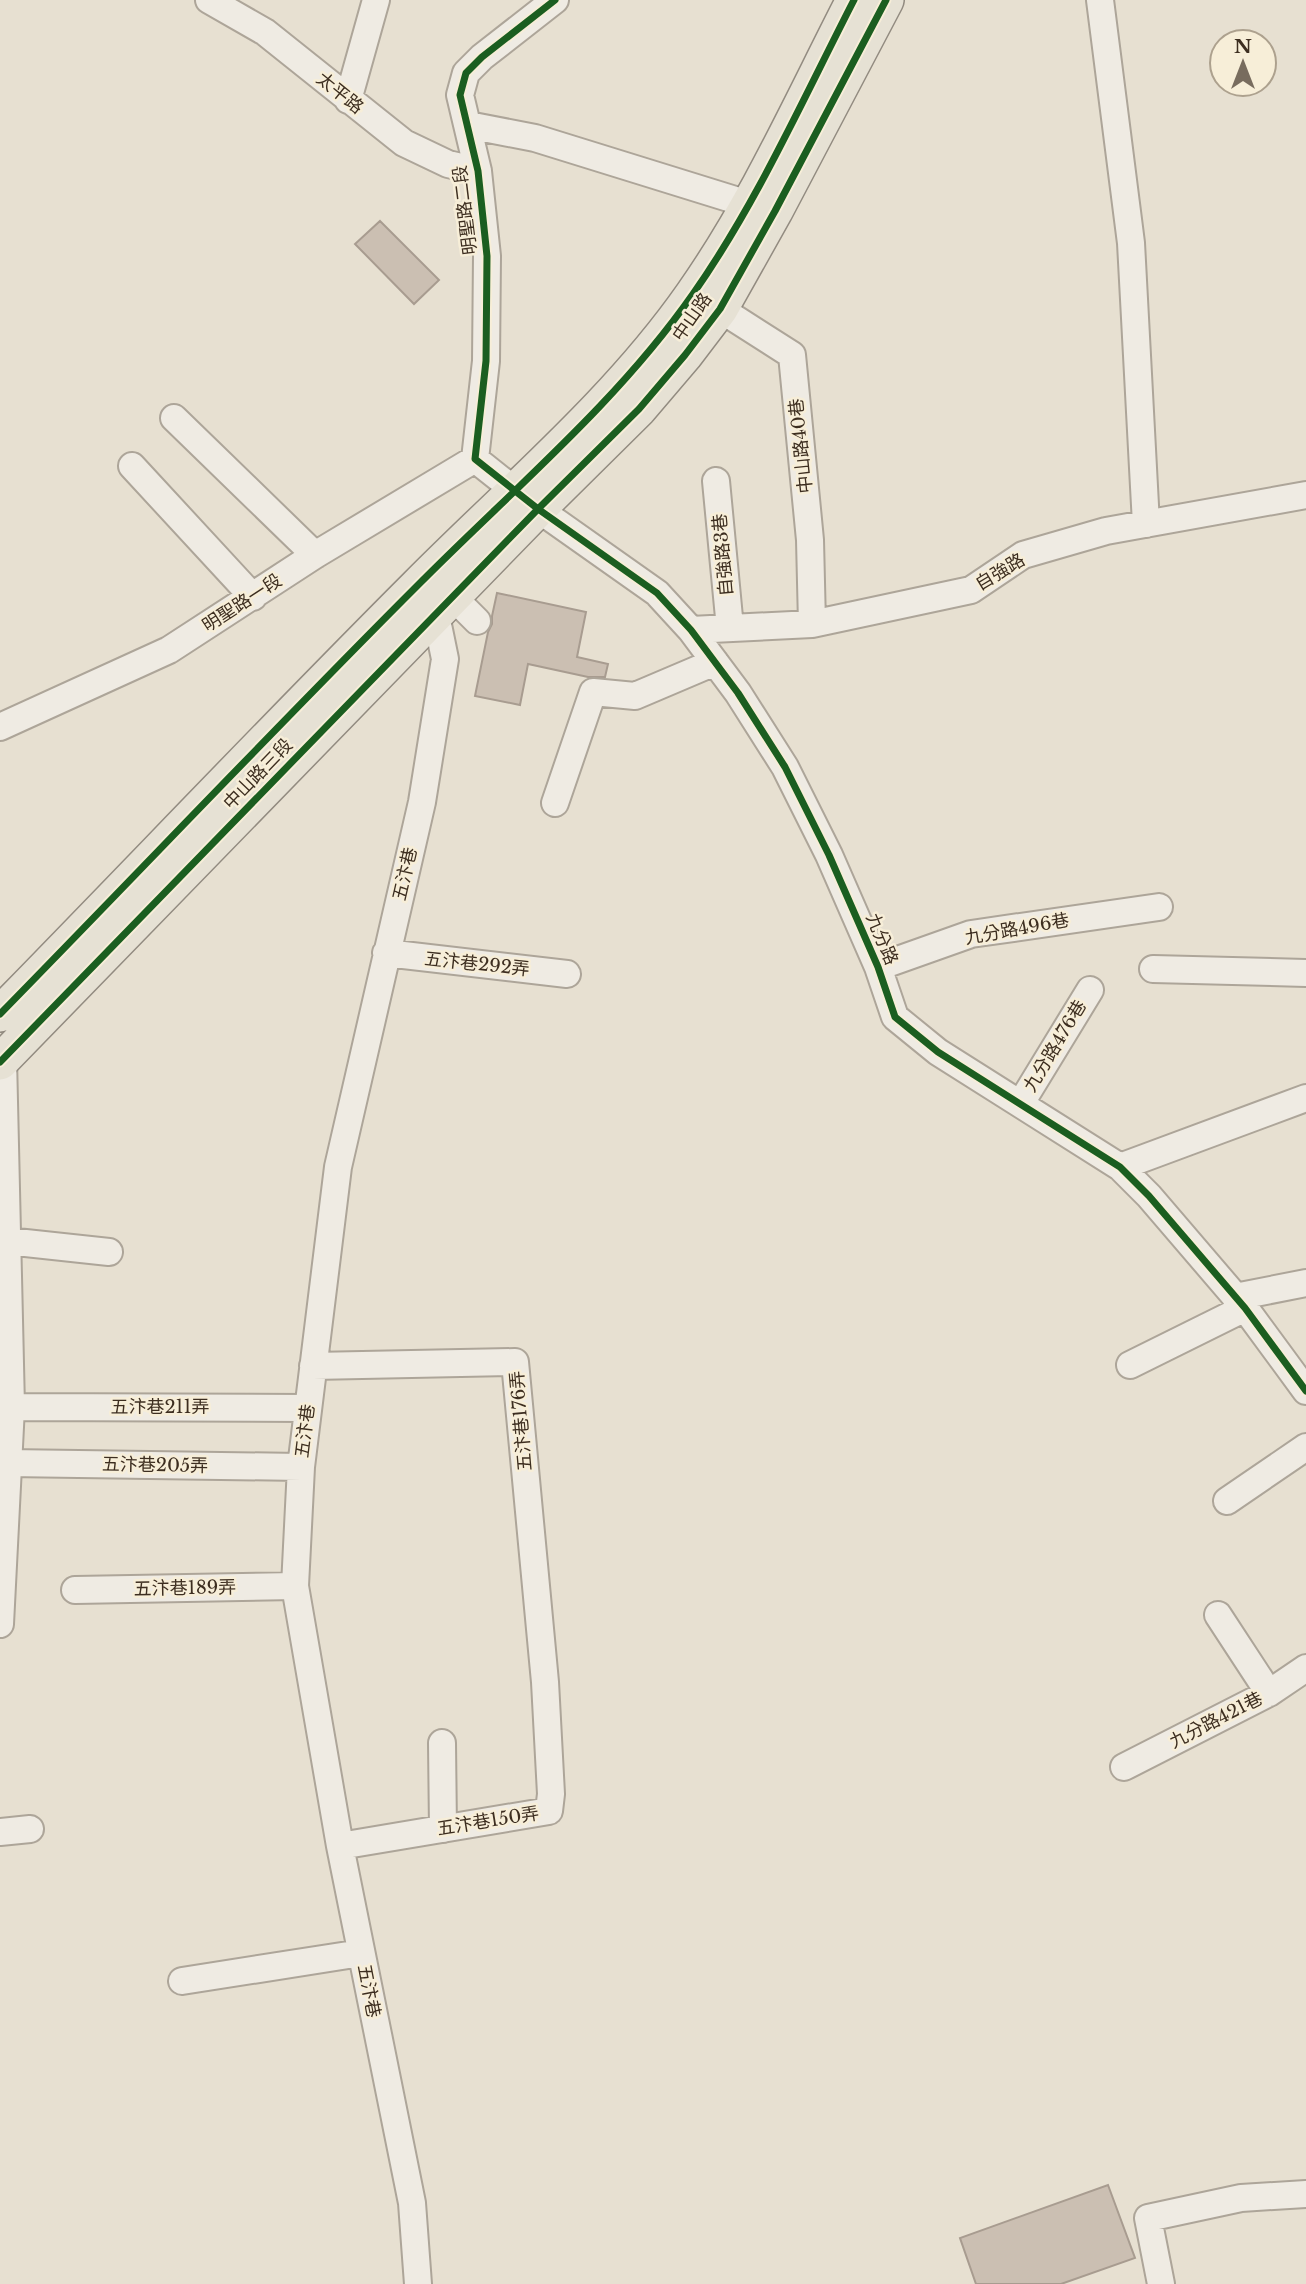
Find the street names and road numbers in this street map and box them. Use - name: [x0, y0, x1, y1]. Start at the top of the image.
- street label: 太平路: [312, 67, 368, 119]
- street label: 明聖路二段: [449, 164, 481, 256]
- street label: 中山路: [668, 289, 716, 345]
- street label: 中山路40巷: [785, 397, 817, 495]
- street label: 自強路3巷: [708, 513, 738, 597]
- street label: 自強路: [971, 549, 1029, 595]
- street label: 明聖路一段: [198, 569, 286, 637]
- street label: 中山路三段: [219, 734, 297, 814]
- street label: 五汴巷: [388, 845, 422, 903]
- street label: 九分路496巷: [963, 909, 1071, 949]
- street label: 九分路: [861, 910, 903, 968]
- street label: 五汴巷292弄: [423, 948, 531, 980]
- street label: 九分路476巷: [1019, 996, 1091, 1096]
- street label: 五汴巷176弄: [506, 1370, 536, 1472]
- street label: 五汴巷211弄: [110, 1396, 210, 1418]
- street label: 五汴巷: [291, 1403, 319, 1459]
- street label: 五汴巷205弄: [102, 1453, 208, 1477]
- street label: 五汴巷189弄: [134, 1576, 236, 1600]
- street label: 九分路421巷: [1166, 1687, 1266, 1753]
- street label: 五汴巷150弄: [435, 1802, 541, 1840]
- street label: 五汴巷: [353, 1962, 385, 2020]

